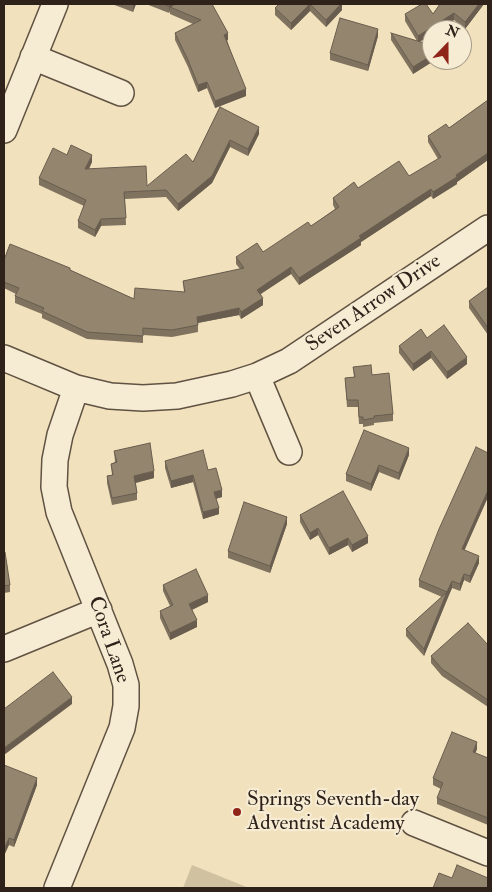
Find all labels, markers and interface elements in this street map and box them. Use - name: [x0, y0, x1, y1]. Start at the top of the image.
- north arrow: [422, 20, 472, 70]
- text: N: [443, 21, 461, 42]
- street label: Seven Arrow Drive: [302, 249, 446, 359]
- street label: Cora Lane: [81, 593, 135, 687]
- place label: Springs Seventh-day Adventist Academy: [247, 787, 419, 837]
- marker: Springs Seventh-day Adventist Academy: [231, 806, 243, 818]

